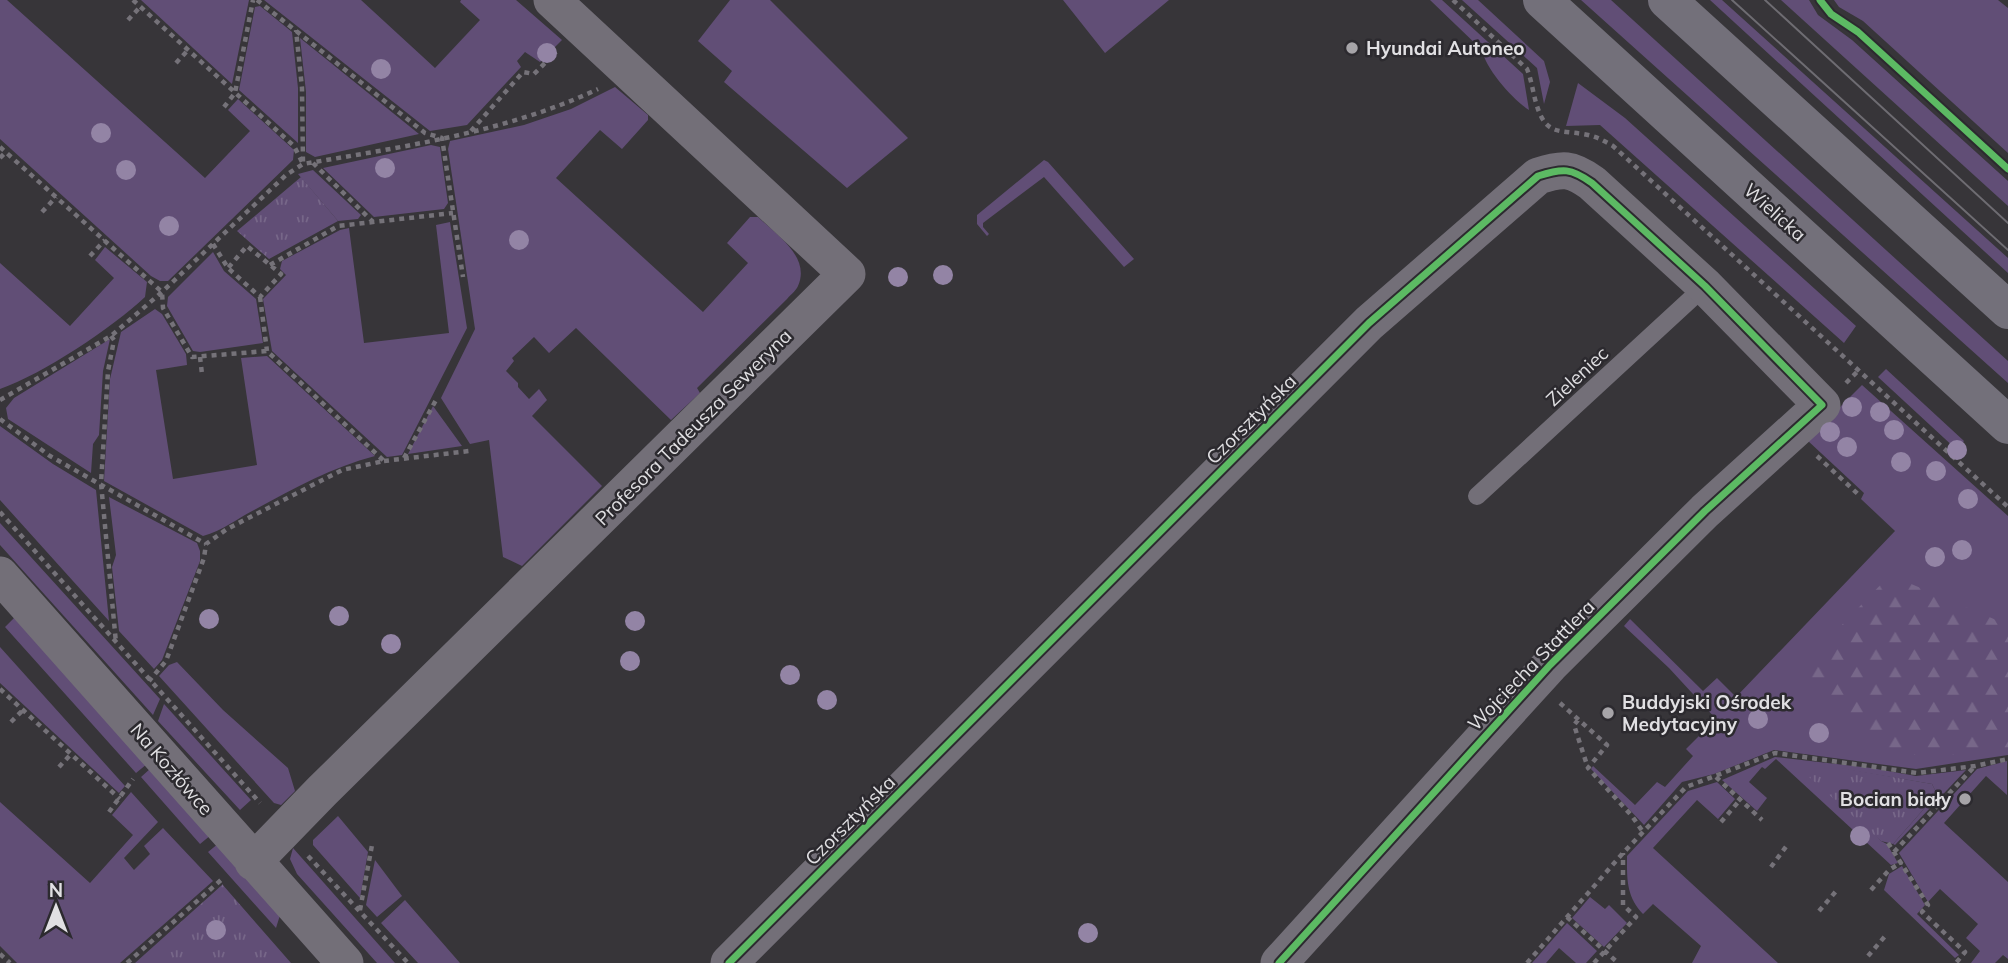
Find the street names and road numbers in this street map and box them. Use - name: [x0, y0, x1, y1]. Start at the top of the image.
- street label: Wielicka: [1739, 178, 1811, 246]
- street label: Profesora Tadeusza Seweryna: [590, 324, 796, 530]
- street label: Zieleniec: [1541, 341, 1613, 411]
- street label: Czorsztyńska: [1201, 369, 1301, 469]
- street label: Wojciecha Stattlera: [1462, 595, 1600, 735]
- street label: Na Kozłówce: [126, 718, 218, 820]
- street label: Czorsztyńska: [800, 770, 900, 870]

